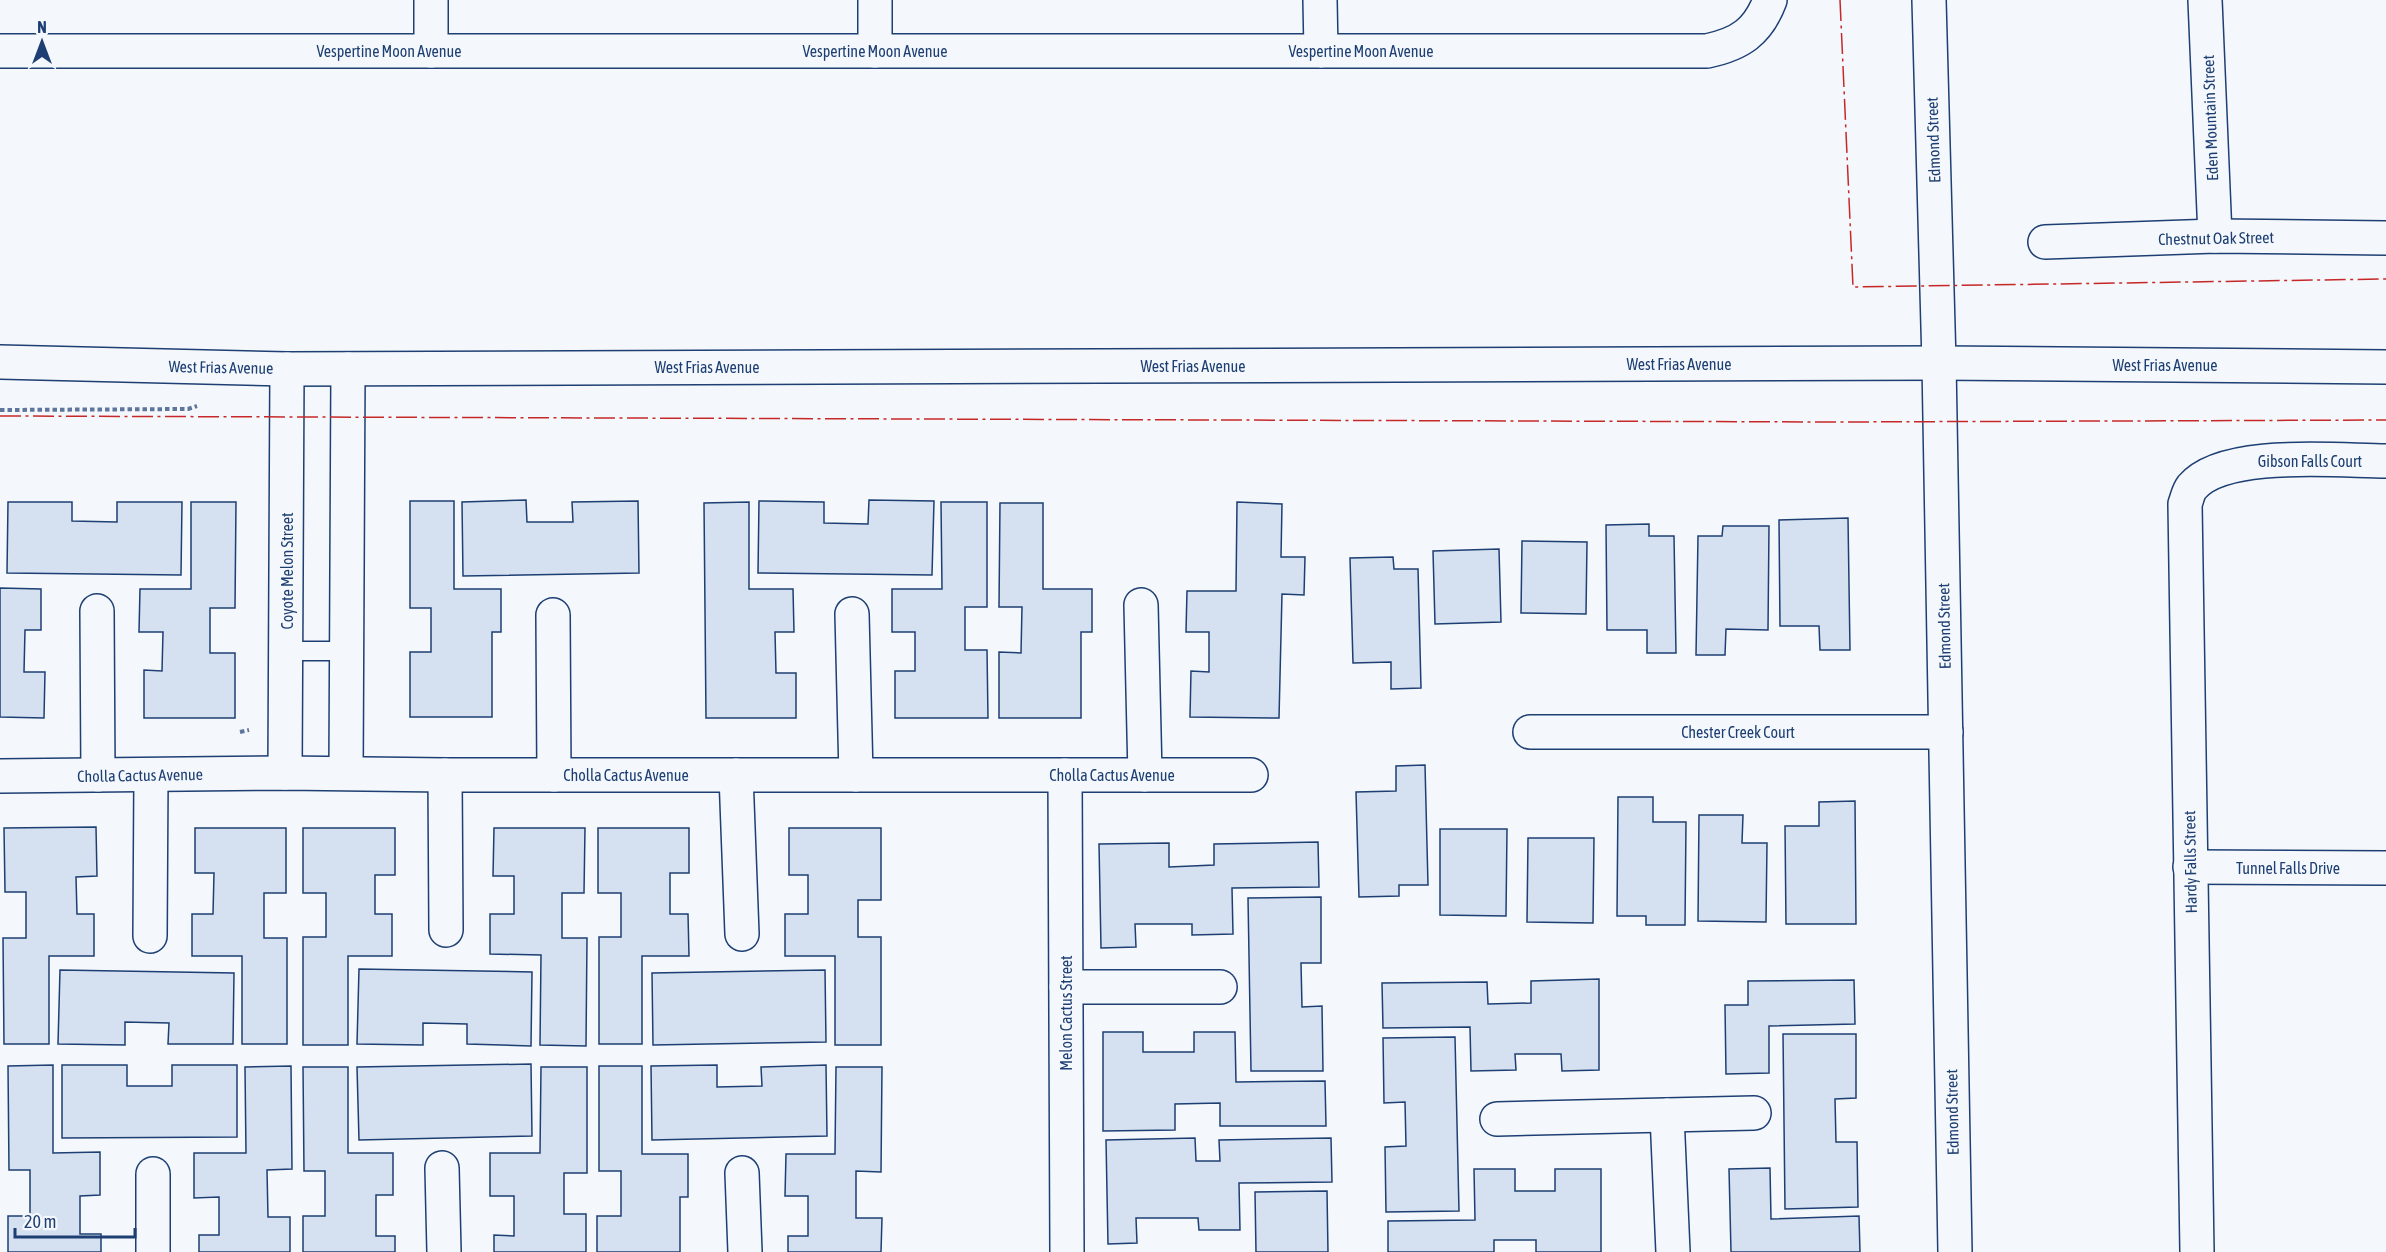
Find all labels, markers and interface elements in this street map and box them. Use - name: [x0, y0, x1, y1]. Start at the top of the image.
- north arrow: [12, 12, 72, 72]
- text: N: [37, 18, 47, 36]
- street label: Vespertine Moon Avenue: [316, 42, 462, 61]
- street label: Vespertine Moon Avenue: [802, 42, 948, 61]
- street label: Vespertine Moon Avenue: [1288, 42, 1434, 61]
- street label: Eden Mountain Street: [2199, 54, 2221, 181]
- street label: Edmond Street: [1922, 96, 1943, 183]
- street label: Chestnut Oak Street: [2158, 228, 2274, 248]
- street label: West Frias Avenue: [1627, 355, 1731, 373]
- street label: West Frias Avenue: [2113, 356, 2217, 374]
- street label: West Frias Avenue: [168, 357, 274, 377]
- street label: West Frias Avenue: [1141, 357, 1245, 375]
- street label: West Frias Avenue: [655, 358, 759, 376]
- street label: Gibson Falls Court: [2258, 452, 2363, 470]
- street label: Coyote Melon Street: [278, 512, 297, 630]
- street label: Edmond Street: [1934, 582, 1954, 669]
- street label: Chester Creek Court: [1681, 723, 1795, 741]
- street label: Cholla Cactus Avenue: [77, 765, 203, 785]
- street label: Cholla Cactus Avenue: [563, 766, 689, 784]
- street label: Cholla Cactus Avenue: [1049, 766, 1175, 784]
- street label: Hardy Falls Street: [2180, 810, 2201, 914]
- street label: Tunnel Falls Drive: [2236, 859, 2340, 877]
- street label: Melon Cactus Street: [1057, 955, 1075, 1071]
- street label: Edmond Street: [1942, 1068, 1962, 1155]
- scale bar: [15, 1201, 135, 1239]
- text: 20 m: [24, 1211, 56, 1232]

